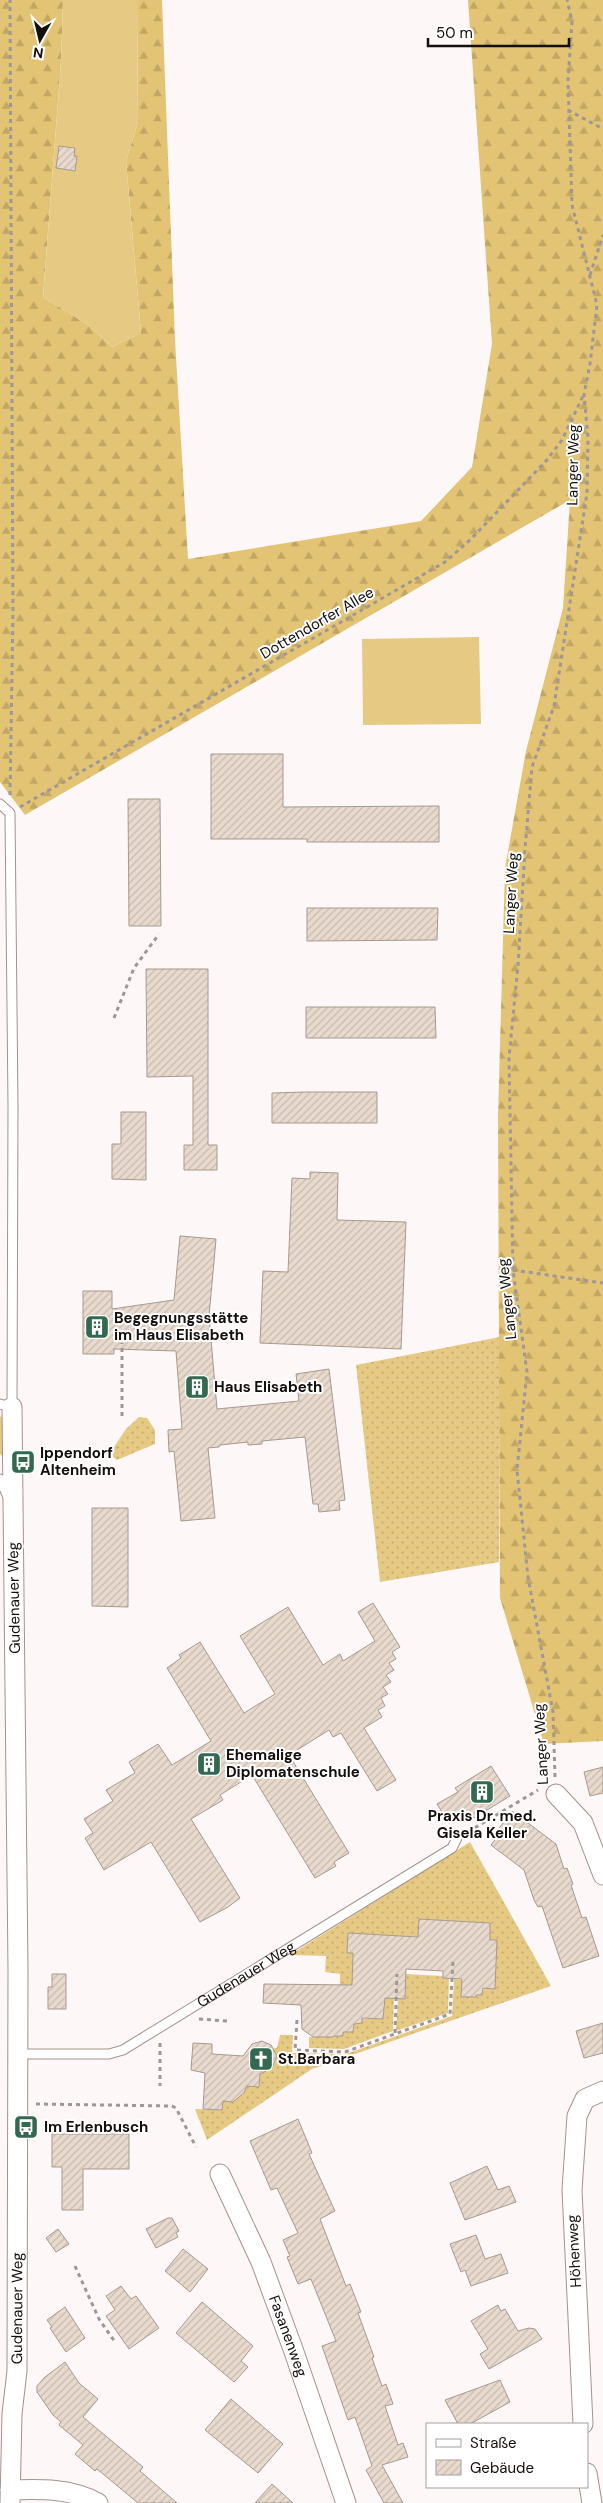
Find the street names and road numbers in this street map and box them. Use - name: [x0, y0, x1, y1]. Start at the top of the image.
- street label: Langer Weg: [562, 424, 584, 506]
- street label: Dottendorfer Allee: [257, 582, 377, 664]
- street label: Langer Weg: [499, 852, 523, 934]
- street label: Langer Weg: [493, 1257, 521, 1341]
- street label: Gudenauer Weg: [3, 1542, 25, 1654]
- street label: Langer Weg: [529, 1703, 553, 1785]
- street label: Gudenauer Weg: [193, 1937, 299, 2012]
- street label: Höhenweg: [562, 2214, 586, 2288]
- street label: Gudenauer Weg: [7, 2252, 27, 2364]
- street label: Fasanenweg: [264, 2293, 312, 2380]

